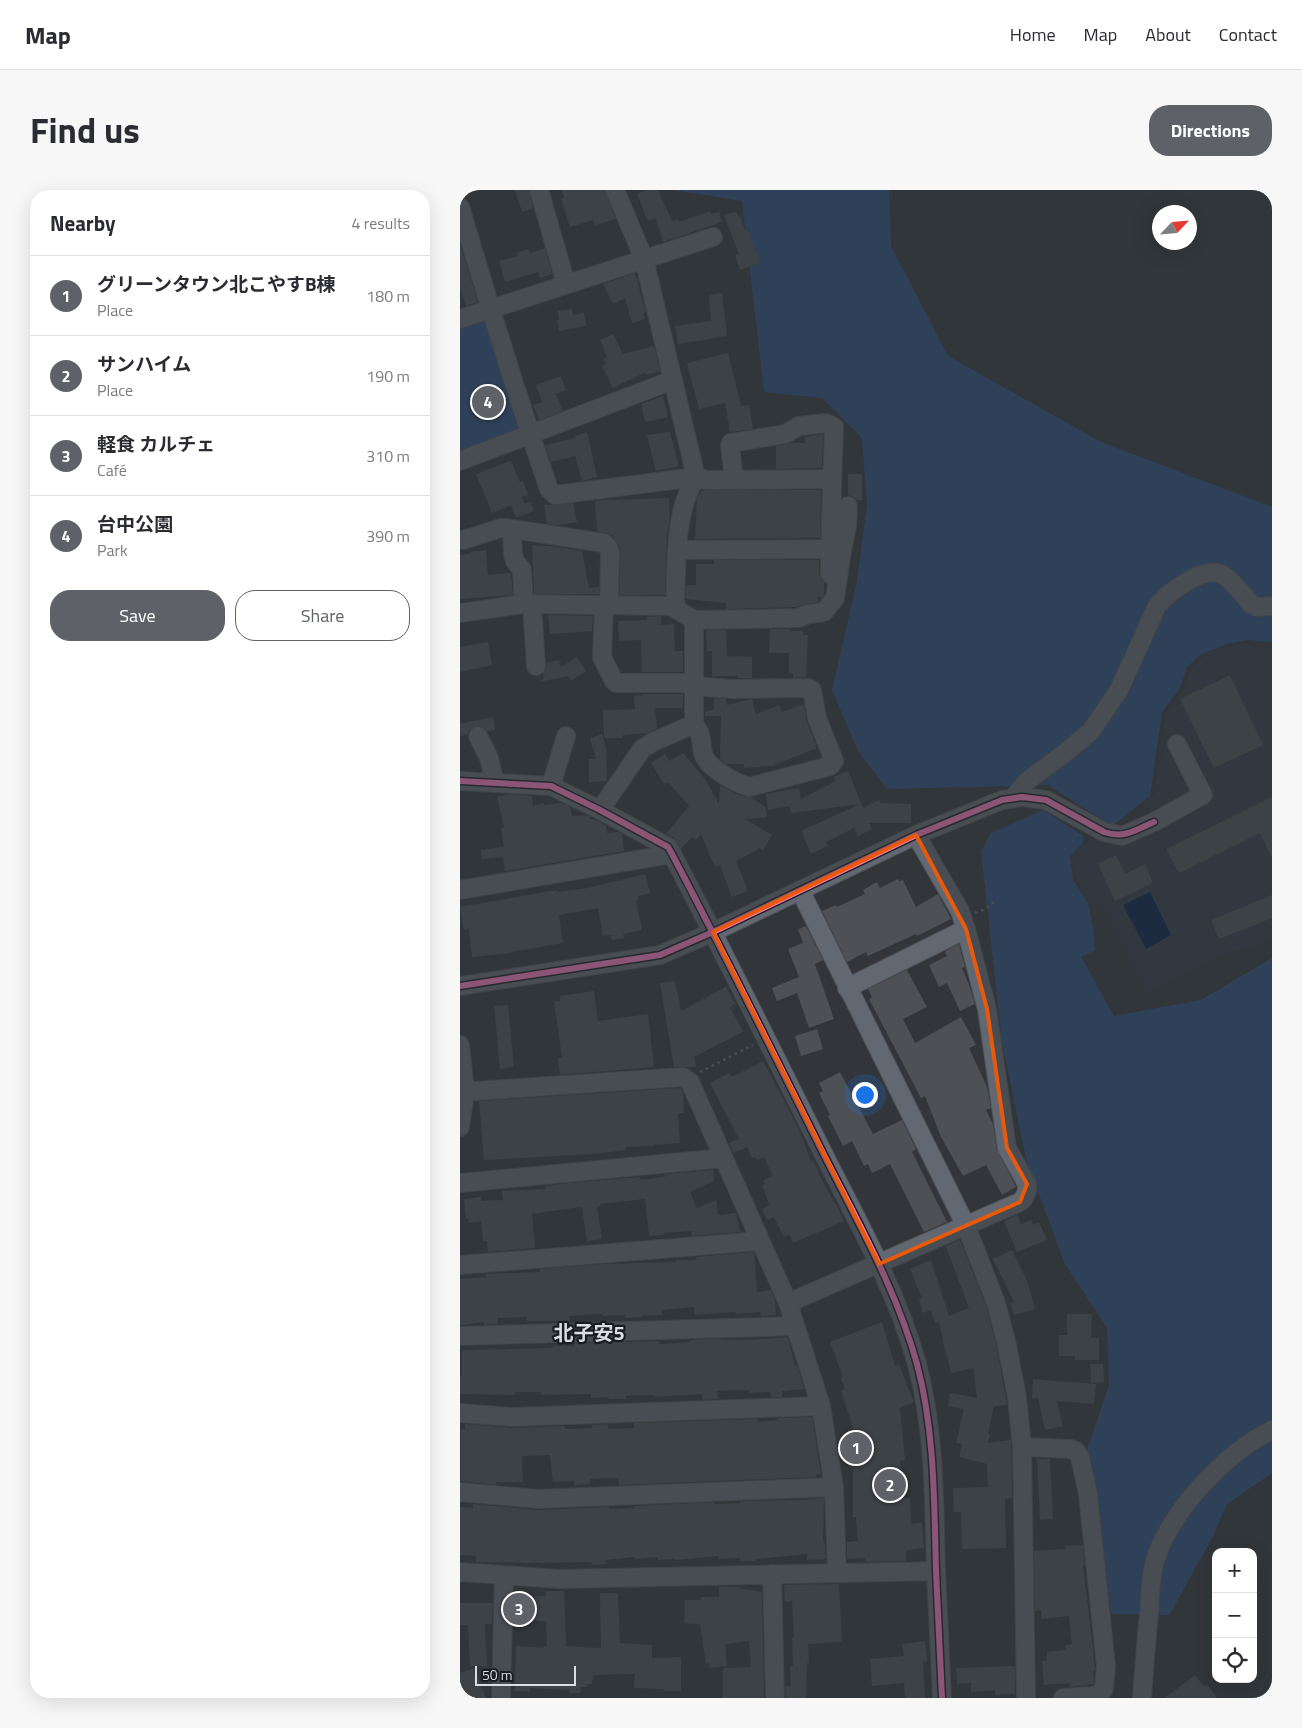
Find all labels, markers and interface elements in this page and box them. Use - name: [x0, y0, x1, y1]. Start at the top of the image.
- text: Map: [25, 17, 71, 53]
- text: Home: [1010, 21, 1056, 48]
- text: Map: [1084, 21, 1117, 48]
- text: About: [1145, 21, 1191, 48]
- text: Contact: [1219, 21, 1277, 48]
- text: Find us: [30, 103, 140, 157]
- button: Directions: [1149, 105, 1272, 156]
- north arrow: [1152, 205, 1197, 250]
- text: Nearby: [50, 207, 115, 239]
- text: 4 results: [351, 211, 410, 235]
- text: グリーンタウン北こやすB棟: [97, 269, 336, 298]
- text: 1: [62, 284, 70, 308]
- text: 180 m: [366, 284, 410, 308]
- text: Place: [97, 298, 133, 322]
- text: サンハイム: [97, 349, 191, 378]
- text: 2: [62, 364, 70, 388]
- text: 190 m: [366, 364, 410, 388]
- text: Place: [97, 378, 133, 402]
- pin: 4: [472, 383, 504, 421]
- text: 軽食 カルチェ: [97, 429, 215, 458]
- text: 3: [62, 444, 70, 468]
- text: 310 m: [366, 444, 410, 468]
- text: Café: [97, 458, 127, 482]
- text: 台中公園: [97, 509, 173, 538]
- text: 4: [62, 524, 70, 548]
- text: 390 m: [366, 524, 410, 548]
- text: Park: [97, 538, 128, 562]
- button: Save: [50, 590, 225, 641]
- button: Share: [235, 590, 410, 641]
- your location: [852, 1082, 878, 1108]
- district label: 北子安5: [553, 1317, 625, 1348]
- pin: 1: [840, 1429, 872, 1467]
- pin: 2: [874, 1466, 906, 1504]
- map controls: [1212, 1548, 1257, 1683]
- button: +: [1212, 1548, 1257, 1593]
- pin: 3: [503, 1590, 535, 1628]
- button: −: [1212, 1593, 1257, 1638]
- button: locate: [1212, 1638, 1257, 1683]
- scale bar: [475, 1663, 576, 1686]
- text: 50 m: [482, 1664, 512, 1685]

